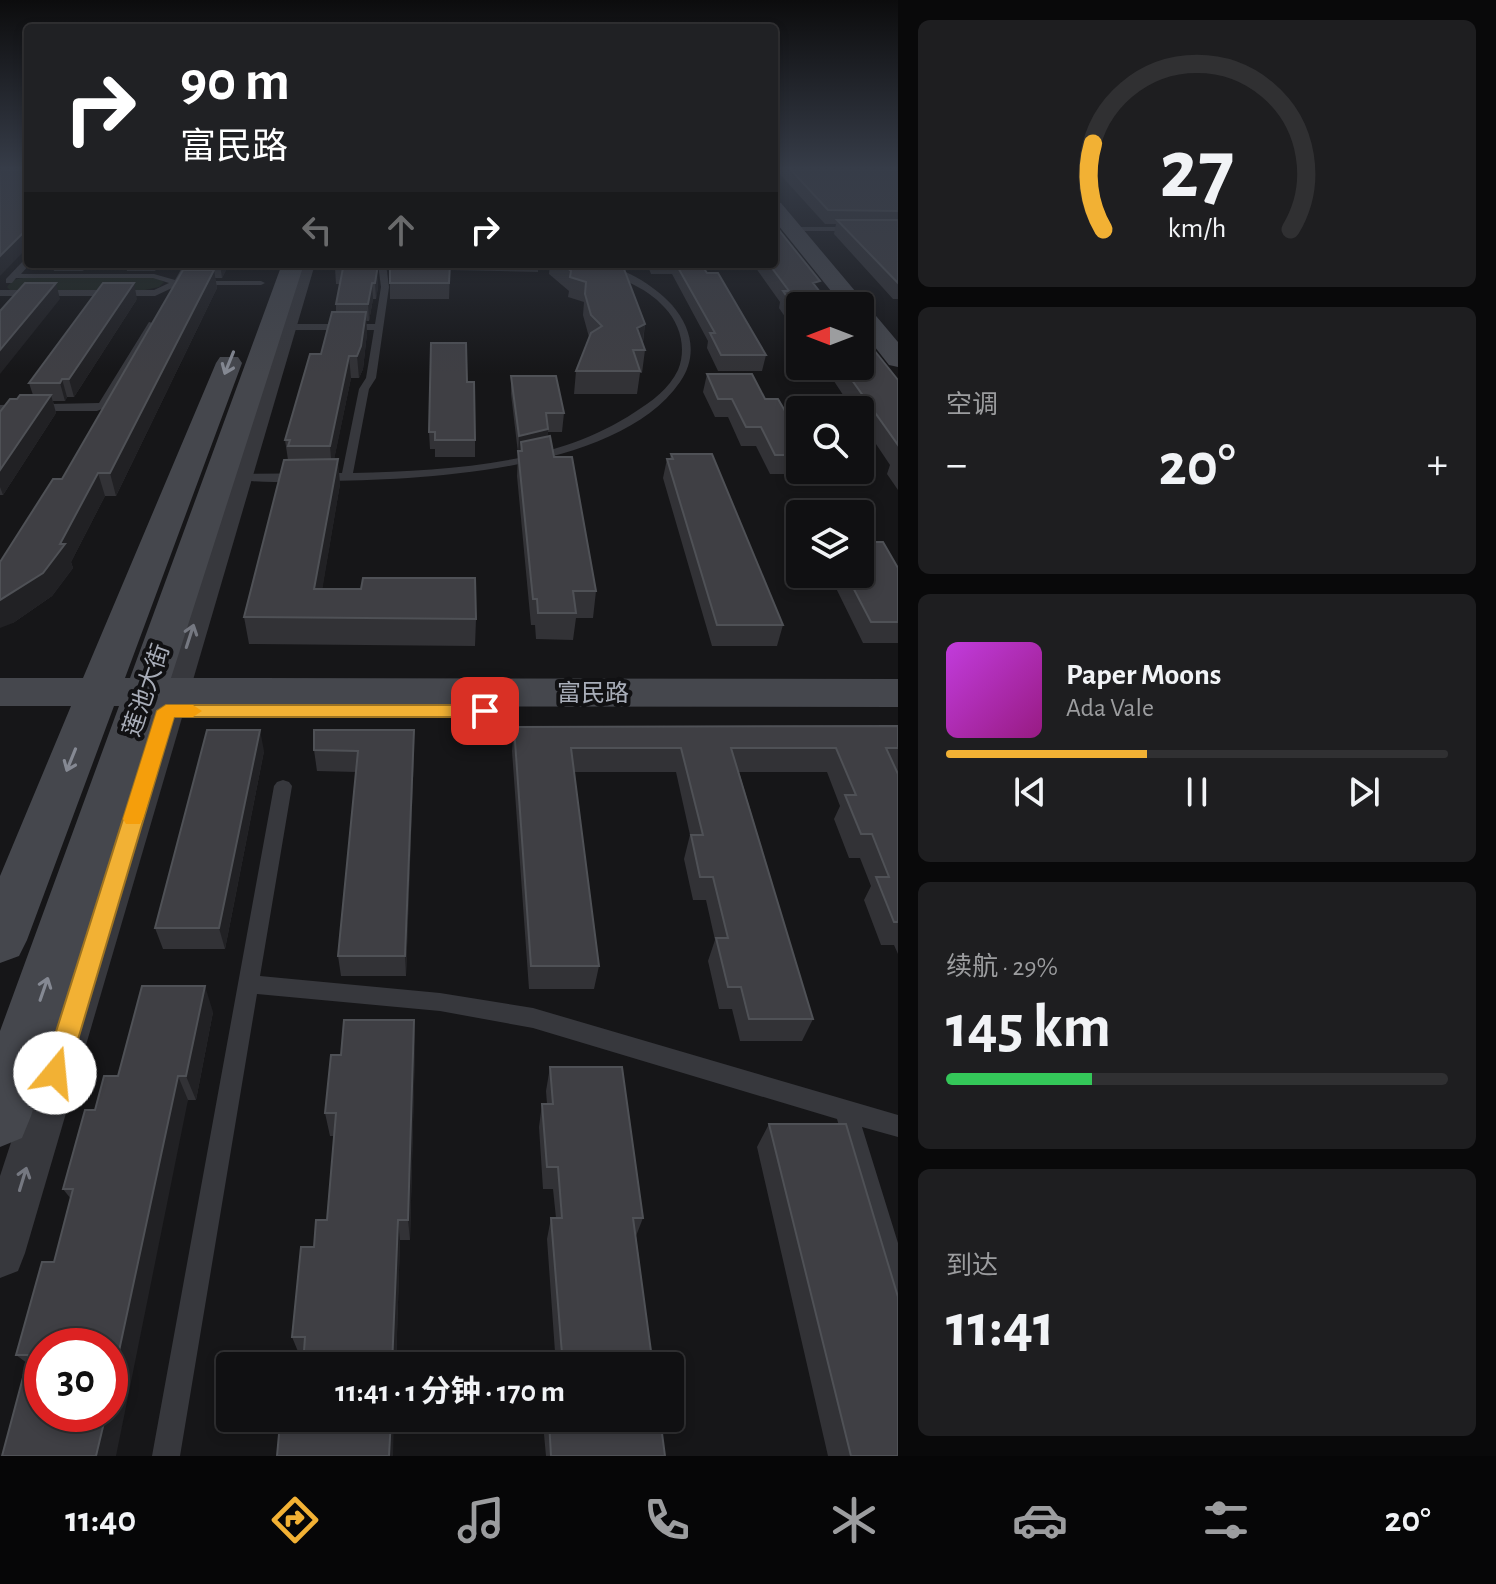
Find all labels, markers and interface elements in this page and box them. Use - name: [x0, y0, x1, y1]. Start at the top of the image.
- text: 90 m: [180, 54, 290, 110]
- icon: right: [48, 56, 152, 160]
- text: 27: [1159, 128, 1235, 212]
- text: 富民路: [180, 129, 288, 165]
- icon: left: [295, 208, 339, 252]
- icon: ahead: [379, 208, 423, 252]
- icon: right: [463, 208, 507, 252]
- text: km/h: [1168, 214, 1226, 243]
- north arrow: [786, 292, 874, 380]
- map controls: [786, 292, 874, 588]
- one-way arrow: [221, 350, 235, 375]
- text: 空调: [946, 392, 998, 418]
- button: search: [786, 396, 874, 484]
- text: 20°: [1158, 436, 1236, 496]
- text: −: [946, 443, 967, 487]
- text: +: [1427, 443, 1448, 487]
- button: layers: [786, 500, 874, 588]
- one-way arrow: [184, 624, 198, 649]
- street label: 莲池大街: [118, 640, 174, 740]
- text: Paper Moons: [1066, 660, 1221, 690]
- pin: [451, 677, 519, 745]
- street label: 富民路: [557, 680, 629, 706]
- icon: arrive: [463, 689, 507, 733]
- text: Ada Vale: [1066, 695, 1154, 721]
- one-way arrow: [63, 747, 77, 772]
- icon: previous: [1008, 770, 1052, 814]
- icon: pause: [1175, 770, 1219, 814]
- icon: next: [1342, 770, 1386, 814]
- text: 续航 · 29%: [946, 954, 1058, 980]
- one-way arrow: [37, 977, 52, 1002]
- text: 145 km: [946, 998, 1111, 1058]
- position arrow: [13, 1031, 97, 1115]
- one-way arrow: [16, 1166, 31, 1192]
- text: 到达: [946, 1253, 998, 1279]
- text: 11:41: [946, 1297, 1055, 1357]
- speed limit sign: 30: [24, 1328, 128, 1432]
- text: 11:41 · 1 分钟 · 170 m: [335, 1377, 565, 1407]
- icon: directions: [267, 1492, 323, 1548]
- icon: music: [453, 1492, 509, 1548]
- icon: phone: [639, 1492, 695, 1548]
- icon: climate: [826, 1492, 882, 1548]
- icon: car: [1012, 1492, 1068, 1548]
- icon: filters: [1198, 1492, 1254, 1548]
- text: 11:40: [65, 1502, 136, 1538]
- text: 20°: [1384, 1502, 1431, 1538]

